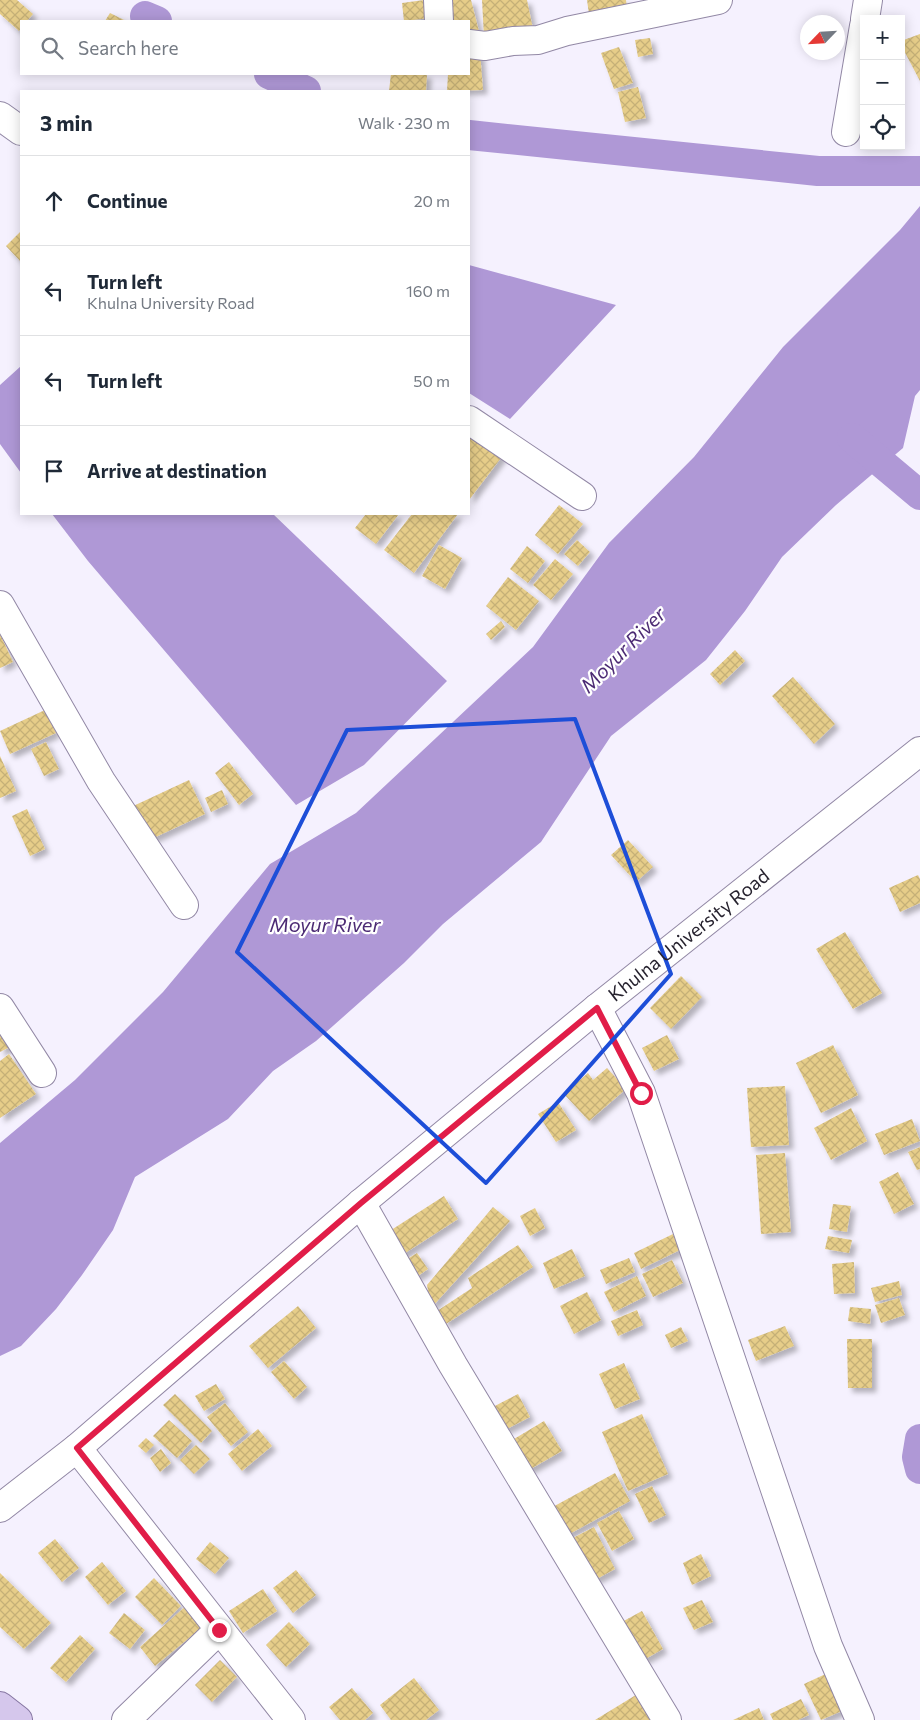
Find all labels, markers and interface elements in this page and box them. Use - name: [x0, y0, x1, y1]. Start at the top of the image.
- north arrow: [800, 15, 845, 60]
- map controls: [860, 15, 905, 150]
- button: +: [860, 15, 905, 60]
- search box: [20, 20, 470, 75]
- icon: search: [38, 34, 66, 62]
- text: Search here: [78, 36, 178, 59]
- button: −: [860, 60, 905, 105]
- button: locate: [860, 105, 905, 150]
- text: 3 min: [40, 110, 93, 135]
- text: Walk · 230 m: [358, 113, 450, 132]
- icon: ahead: [40, 187, 68, 215]
- text: Continue: [87, 189, 167, 212]
- text: 20 m: [414, 191, 450, 210]
- text: Turn left: [87, 270, 162, 293]
- icon: left: [40, 277, 68, 305]
- text: 160 m: [406, 281, 450, 300]
- text: Khulna University Road: [87, 293, 255, 312]
- icon: left: [40, 367, 68, 395]
- text: Turn left: [87, 369, 162, 392]
- text: 50 m: [413, 371, 450, 390]
- icon: arrive: [40, 457, 68, 485]
- text: Arrive at destination: [87, 459, 267, 482]
- water label: Moyur River: [575, 601, 671, 697]
- street label: Khulna University Road: [603, 864, 773, 1006]
- water label: Moyur River: [270, 912, 381, 936]
- route start: [630, 1082, 653, 1105]
- route end: [208, 1619, 231, 1642]

